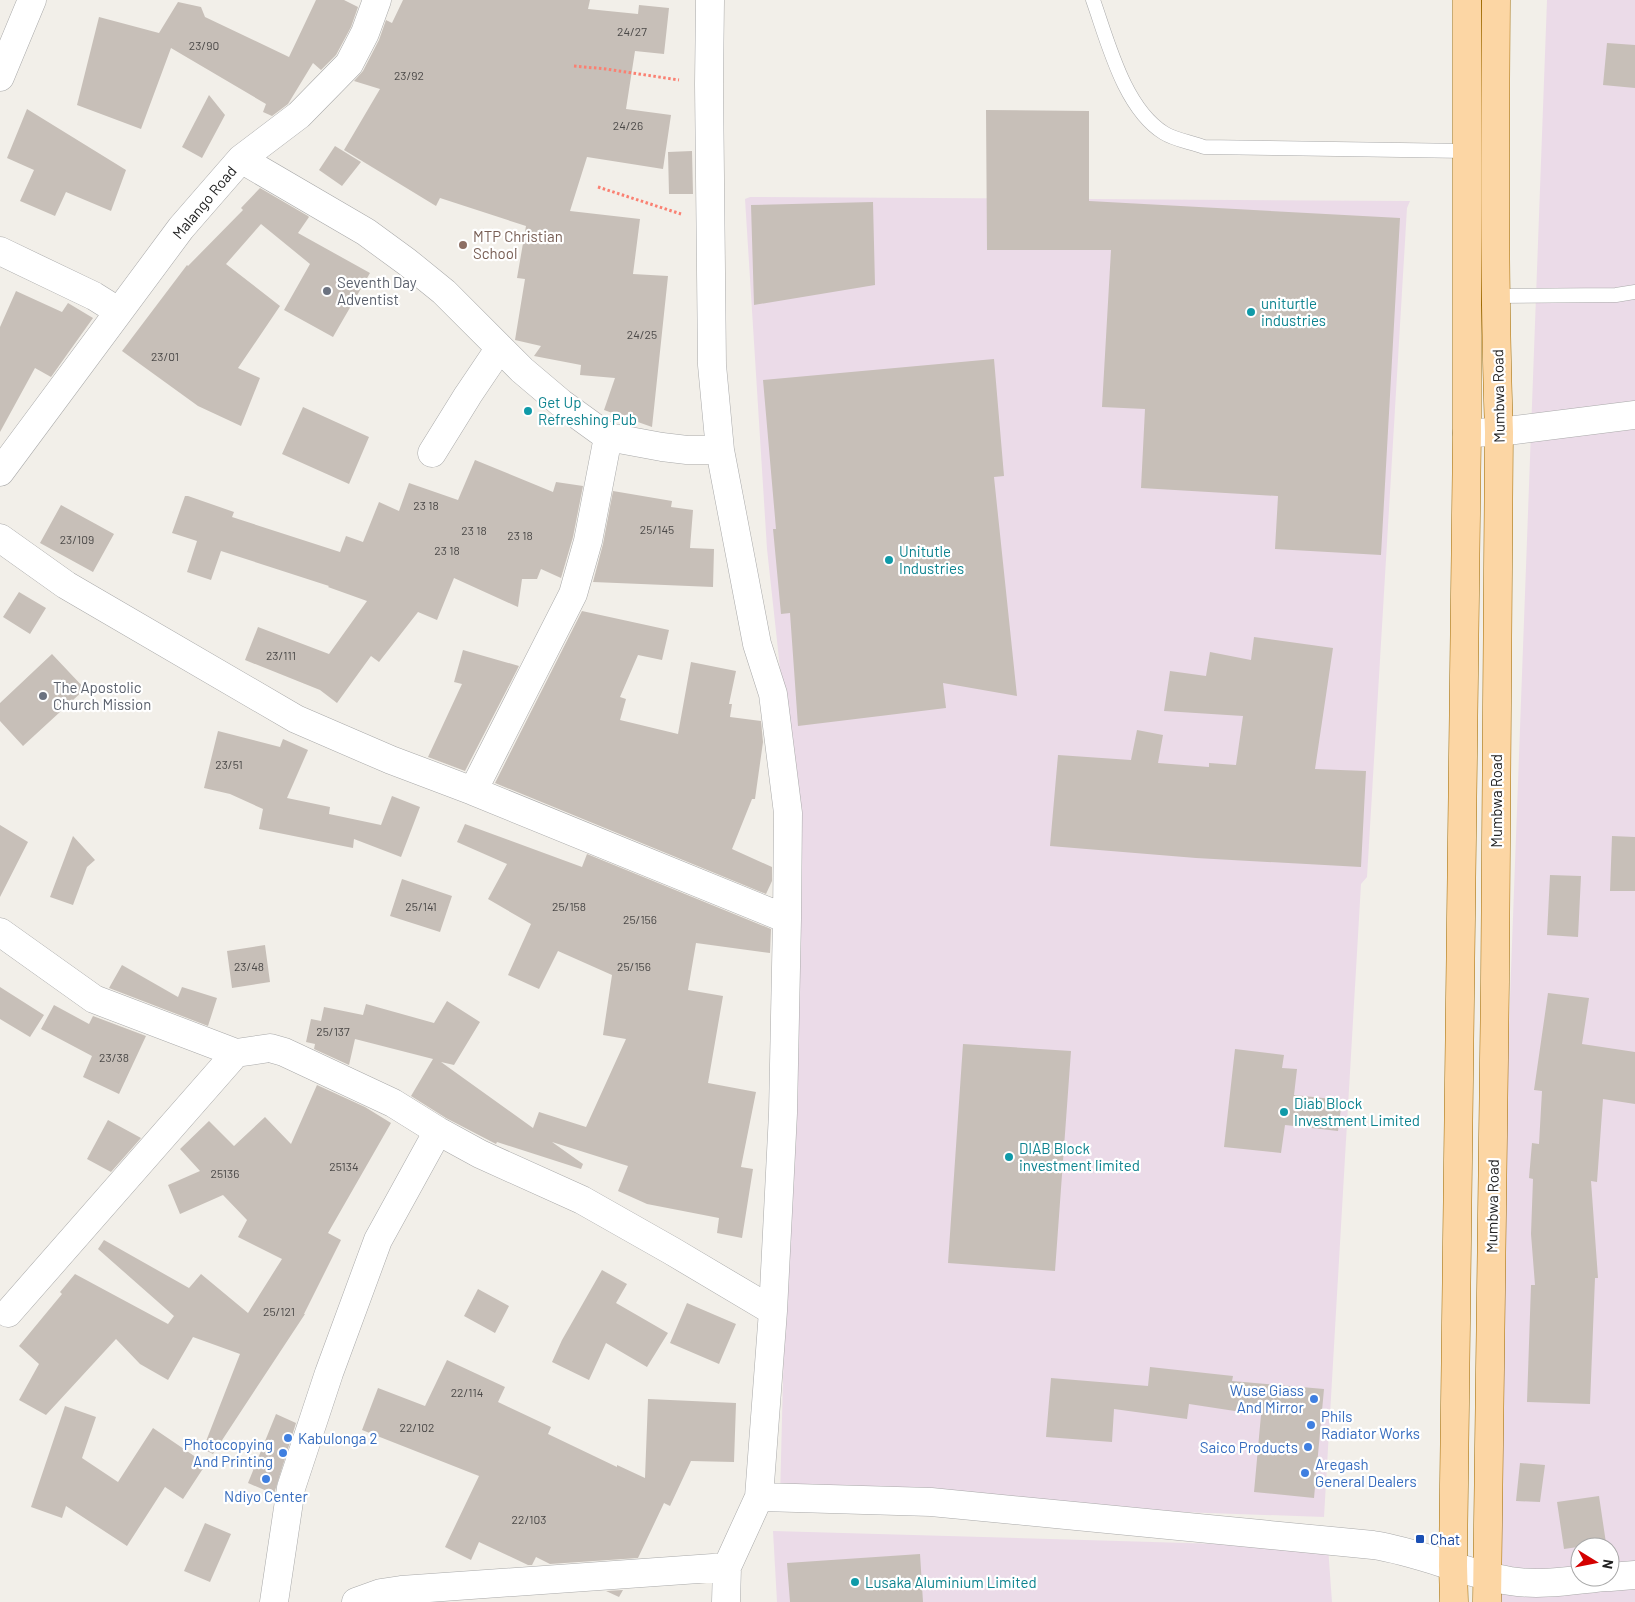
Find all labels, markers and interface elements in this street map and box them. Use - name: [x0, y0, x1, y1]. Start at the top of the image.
- house number: 24/27: [617, 24, 647, 38]
- house number: 23/90: [189, 38, 219, 52]
- house number: 23/92: [394, 68, 424, 82]
- house number: 24/26: [613, 118, 643, 132]
- street label: Malango Road: [168, 162, 240, 242]
- place label: MTP Christian School: [473, 227, 563, 262]
- marker: MTP Christian School: [457, 239, 469, 251]
- place label: Seventh Day Adventist: [337, 273, 417, 308]
- marker: Seventh Day Adventist: [321, 285, 333, 297]
- place label: uniturtle industries: [1261, 294, 1326, 329]
- marker: uniturtle industries: [1245, 306, 1257, 318]
- house number: 24/25: [627, 327, 657, 341]
- house number: 23/01: [151, 349, 179, 363]
- street label: Mumbwa Road: [1488, 349, 1508, 443]
- place label: Get Up Refreshing Pub: [538, 393, 637, 428]
- marker: Get Up Refreshing Pub: [522, 405, 534, 417]
- house number: 23 18: [413, 498, 439, 512]
- house number: 25/145: [640, 522, 674, 536]
- house number: 23 18: [461, 523, 487, 537]
- house number: 23 18: [507, 528, 533, 542]
- house number: 23/109: [60, 532, 94, 546]
- place label: Unitutle Industries: [899, 542, 964, 577]
- house number: 23 18: [434, 543, 460, 557]
- marker: Unitutle Industries: [883, 554, 895, 566]
- house number: 23/111: [266, 648, 296, 662]
- place label: The Apostolic Church Mission: [53, 678, 151, 713]
- marker: The Apostolic Church Mission: [37, 690, 49, 702]
- street label: Mumbwa Road: [1487, 754, 1505, 848]
- house number: 23/51: [215, 757, 243, 771]
- house number: 25/141: [405, 899, 437, 913]
- house number: 25/158: [552, 899, 586, 913]
- house number: 25/156: [623, 912, 657, 926]
- house number: 23/48: [234, 959, 264, 973]
- house number: 25/156: [617, 959, 651, 973]
- house number: 25/137: [316, 1024, 350, 1038]
- house number: 23/38: [99, 1050, 129, 1064]
- place label: Diab Block Investment Limited: [1294, 1094, 1420, 1129]
- marker: Diab Block Investment Limited: [1278, 1106, 1290, 1118]
- place label: DIAB Block investment limited: [1019, 1139, 1140, 1174]
- marker: DIAB Block investment limited: [1003, 1151, 1015, 1163]
- house number: 25134: [329, 1159, 359, 1173]
- street label: Mumbwa Road: [1482, 1159, 1502, 1253]
- house number: 25136: [211, 1166, 239, 1180]
- house number: 25/121: [263, 1304, 295, 1318]
- place label: Wuse Giass And Mirror: [1230, 1381, 1305, 1416]
- house number: 22/114: [451, 1385, 483, 1399]
- marker: Wuse Giass And Mirror: [1308, 1393, 1320, 1405]
- place label: Phils Radiator Works: [1321, 1407, 1420, 1442]
- marker: Phils Radiator Works: [1305, 1419, 1317, 1431]
- house number: 22/102: [399, 1420, 435, 1434]
- place label: Kabulonga 2: [298, 1429, 378, 1447]
- marker: Kabulonga 2: [282, 1432, 294, 1444]
- place label: Photocopying And Printing: [184, 1435, 273, 1470]
- place label: Saico Products: [1200, 1438, 1298, 1456]
- marker: Saico Products: [1302, 1441, 1314, 1453]
- marker: Photocopying And Printing: [277, 1447, 289, 1459]
- place label: Aregash General Dealers: [1315, 1455, 1417, 1490]
- marker: Aregash General Dealers: [1299, 1467, 1311, 1479]
- marker: Ndiyo Center: [260, 1473, 272, 1485]
- place label: Ndiyo Center: [224, 1487, 308, 1505]
- house number: 22/103: [512, 1512, 546, 1526]
- place label: Chat: [1430, 1530, 1460, 1548]
- marker: Chat: [1414, 1533, 1426, 1545]
- north arrow: [1570, 1537, 1620, 1587]
- text: N: [1599, 1558, 1617, 1570]
- place label: Lusaka Aluminium Limited: [865, 1573, 1037, 1591]
- marker: Lusaka Aluminium Limited: [849, 1576, 861, 1588]

